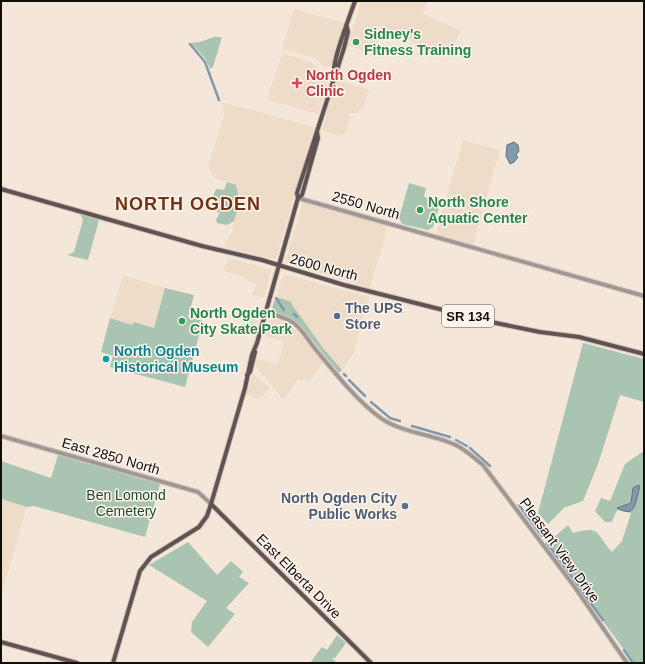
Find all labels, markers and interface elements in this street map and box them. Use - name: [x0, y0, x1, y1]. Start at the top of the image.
- place label: Sidney's Fitness Training: [364, 26, 471, 58]
- marker: Sidney's Fitness Training: [351, 37, 361, 47]
- place label: North Ogden Clinic: [306, 67, 392, 99]
- marker: North Ogden Clinic: [291, 77, 303, 89]
- street label: 2550 North: [330, 188, 402, 222]
- district label: NORTH OGDEN: [115, 194, 261, 214]
- place label: North Shore Aquatic Center: [428, 194, 528, 226]
- marker: North Shore Aquatic Center: [415, 205, 425, 215]
- street label: 2600 North: [288, 250, 360, 284]
- place label: The UPS Store: [345, 300, 403, 332]
- place label: North Ogden City Skate Park: [190, 305, 292, 337]
- road number: SR 134: [442, 305, 494, 327]
- marker: The UPS Store: [332, 311, 342, 321]
- marker: North Ogden City Skate Park: [177, 316, 187, 326]
- place label: North Ogden Historical Museum: [114, 343, 238, 375]
- marker: North Ogden Historical Museum: [101, 354, 111, 364]
- street label: East 2850 North: [60, 434, 162, 478]
- park label: Ben Lomond Cemetery: [86, 487, 166, 519]
- place label: North Ogden City Public Works: [281, 490, 397, 522]
- street label: Pleasant View Drive: [517, 495, 603, 605]
- marker: North Ogden City Public Works: [400, 501, 410, 511]
- street label: East Elberta Drive: [253, 530, 345, 622]

